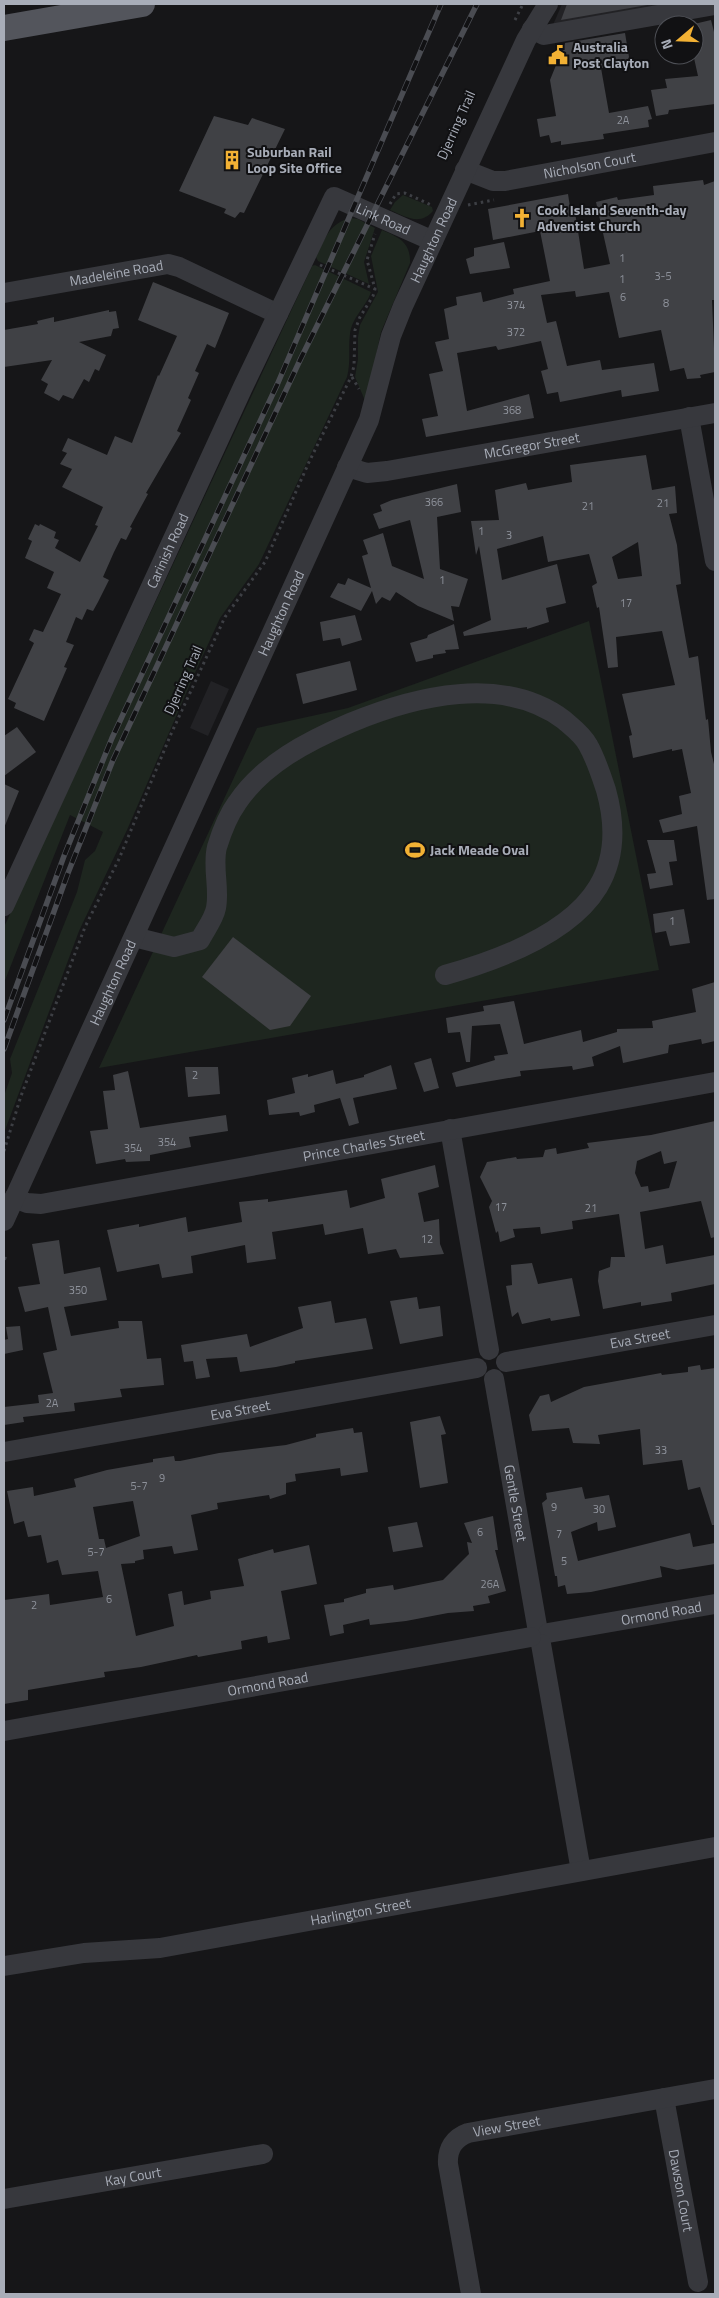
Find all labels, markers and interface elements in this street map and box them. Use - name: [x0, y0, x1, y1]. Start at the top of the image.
- north arrow: [654, 15, 704, 65]
- place label: Australia Post Clayton: [573, 36, 649, 73]
- text: N: [655, 36, 678, 52]
- public building icon: Australia Post Clayton: [547, 44, 569, 66]
- street label: Djerring Trail: [431, 87, 480, 163]
- house number: 2A: [617, 112, 630, 128]
- place label: Suburban Rail Loop Site Office: [247, 141, 342, 178]
- street label: Nicholson Court: [542, 146, 637, 184]
- building icon: Suburban Rail Loop Site Office: [221, 149, 243, 171]
- street label: Haughton Road: [404, 194, 462, 286]
- street label: Link Road: [353, 197, 414, 240]
- place label: Cook Island Seventh-day Adventist Church: [537, 199, 686, 236]
- church icon: Cook Island Seventh-day Adventist Church: [511, 207, 533, 229]
- house number: 1: [619, 250, 625, 266]
- street label: Madeleine Road: [68, 254, 165, 291]
- house number: 3-5: [654, 268, 672, 284]
- house number: 1: [619, 271, 625, 287]
- house number: 6: [620, 289, 626, 305]
- house number: 8: [663, 295, 669, 311]
- house number: 374: [507, 297, 525, 313]
- house number: 372: [507, 324, 525, 340]
- house number: 368: [503, 402, 521, 418]
- street label: McGregor Street: [482, 426, 581, 464]
- house number: 366: [425, 494, 443, 510]
- house number: 21: [657, 495, 669, 511]
- house number: 21: [582, 498, 594, 514]
- street label: Carinish Road: [141, 510, 193, 592]
- house number: 1: [478, 523, 484, 539]
- house number: 3: [506, 527, 512, 543]
- street label: Haughton Road: [252, 567, 309, 659]
- house number: 1: [439, 572, 445, 588]
- house number: 17: [620, 595, 632, 611]
- street label: Djerring Trail: [158, 642, 207, 718]
- sports icon: Jack Meade Oval: [404, 839, 426, 861]
- place label: Jack Meade Oval: [430, 839, 529, 860]
- house number: 1: [669, 913, 675, 929]
- street label: Haughton Road: [84, 936, 141, 1029]
- house number: 2: [192, 1067, 198, 1083]
- street label: Prince Charles Street: [301, 1124, 426, 1166]
- house number: 354: [158, 1134, 176, 1150]
- house number: 354: [124, 1140, 142, 1156]
- house number: 17: [495, 1199, 507, 1215]
- house number: 21: [585, 1200, 597, 1216]
- house number: 12: [421, 1231, 433, 1247]
- house number: 350: [69, 1282, 87, 1298]
- street label: Eva Street: [608, 1322, 672, 1353]
- street label: Eva Street: [209, 1394, 272, 1425]
- house number: 2A: [46, 1395, 59, 1411]
- house number: 33: [655, 1442, 667, 1458]
- street label: Gentle Street: [499, 1463, 533, 1543]
- house number: 9: [159, 1470, 165, 1486]
- house number: 5-7: [130, 1478, 148, 1494]
- house number: 9: [551, 1499, 557, 1515]
- house number: 30: [593, 1501, 605, 1517]
- house number: 6: [477, 1524, 483, 1540]
- house number: 7: [556, 1526, 562, 1542]
- house number: 5-7: [87, 1544, 105, 1560]
- house number: 5: [561, 1553, 567, 1569]
- house number: 26A: [481, 1576, 500, 1592]
- house number: 6: [106, 1591, 112, 1607]
- street label: Ormond Road: [619, 1596, 703, 1630]
- house number: 2: [31, 1597, 37, 1613]
- street label: Ormond Road: [226, 1666, 310, 1701]
- street label: Harlington Street: [309, 1892, 412, 1930]
- street label: View Street: [471, 2109, 542, 2142]
- street label: Dawson Court: [664, 2147, 699, 2233]
- street label: Kay Court: [103, 2161, 163, 2191]

